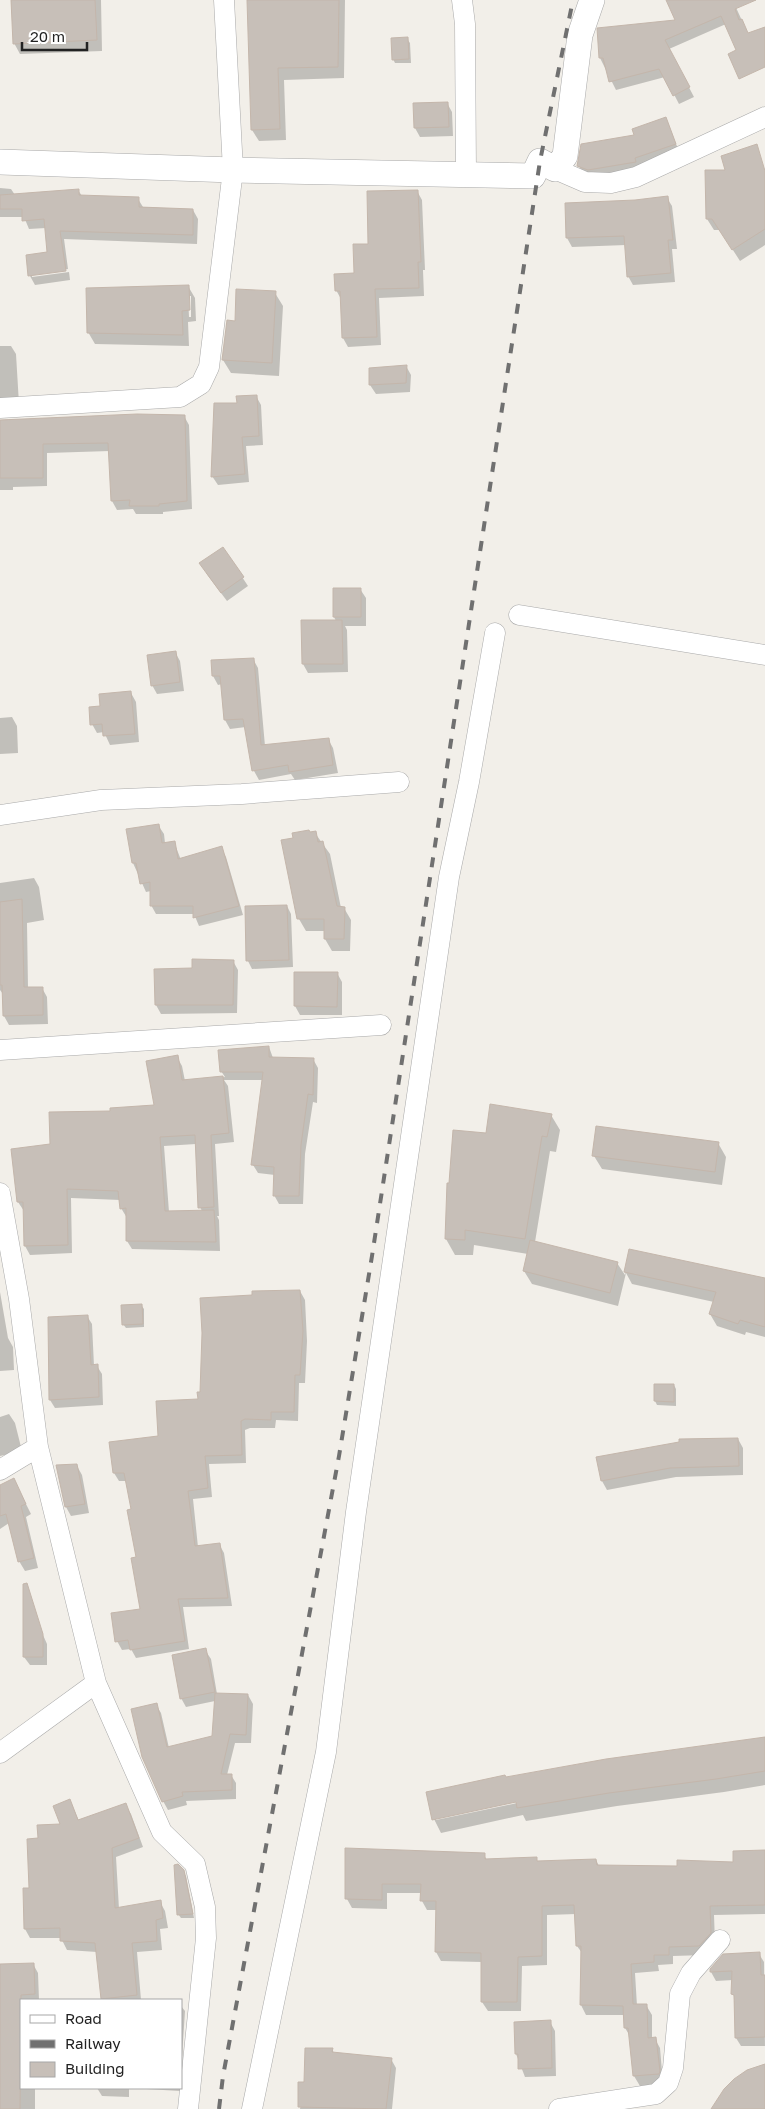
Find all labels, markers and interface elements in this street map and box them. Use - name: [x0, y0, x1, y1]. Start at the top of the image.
- scale bar: [22, 20, 88, 52]
- text: 20 m: [30, 27, 65, 45]
- legend: [20, 1999, 182, 2089]
- text: Road: [65, 2009, 102, 2027]
- text: Railway: [65, 2034, 121, 2052]
- text: Building: [65, 2059, 125, 2077]

